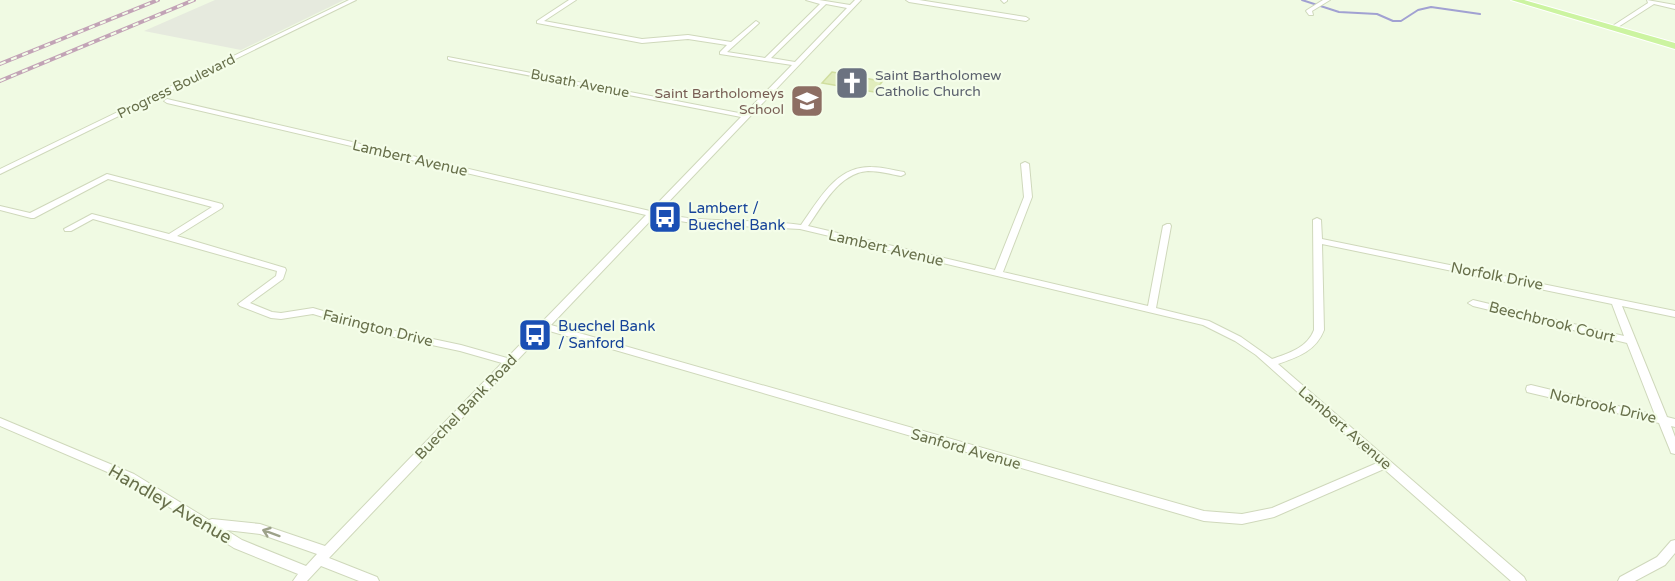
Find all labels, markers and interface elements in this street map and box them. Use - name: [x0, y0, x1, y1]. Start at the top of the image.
- street label: Progress Boulevard: [114, 51, 238, 122]
- church icon: Saint Bartholomew Catholic Church: [834, 65, 870, 101]
- street label: Busath Avenue: [529, 66, 631, 101]
- place label: Saint Bartholomew Catholic Church: [875, 67, 1001, 100]
- school or university icon: Saint Bartholomeys School: [789, 83, 825, 119]
- place label: Saint Bartholomeys School: [654, 85, 784, 118]
- street label: Lambert Avenue: [351, 136, 469, 180]
- bus stop icon: Lambert / Buechel Bank: [647, 199, 683, 235]
- place label: Lambert / Buechel Bank: [688, 199, 785, 234]
- street label: Lambert Avenue: [827, 226, 945, 270]
- street label: Norfolk Drive: [1449, 258, 1545, 294]
- street label: Beechbrook Court: [1487, 298, 1617, 346]
- street label: Fairington Drive: [321, 306, 435, 350]
- bus stop icon: Buechel Bank / Sanford: [517, 317, 553, 353]
- place label: Buechel Bank / Sanford: [558, 317, 655, 352]
- street label: Buechel Bank Road: [411, 351, 521, 463]
- street label: Lambert Avenue: [1295, 383, 1395, 473]
- street label: Norbrook Drive: [1548, 385, 1658, 427]
- street label: Sanford Avenue: [909, 425, 1023, 473]
- street label: Handley Avenue: [104, 460, 236, 548]
- one-way arrow: [262, 526, 281, 537]

